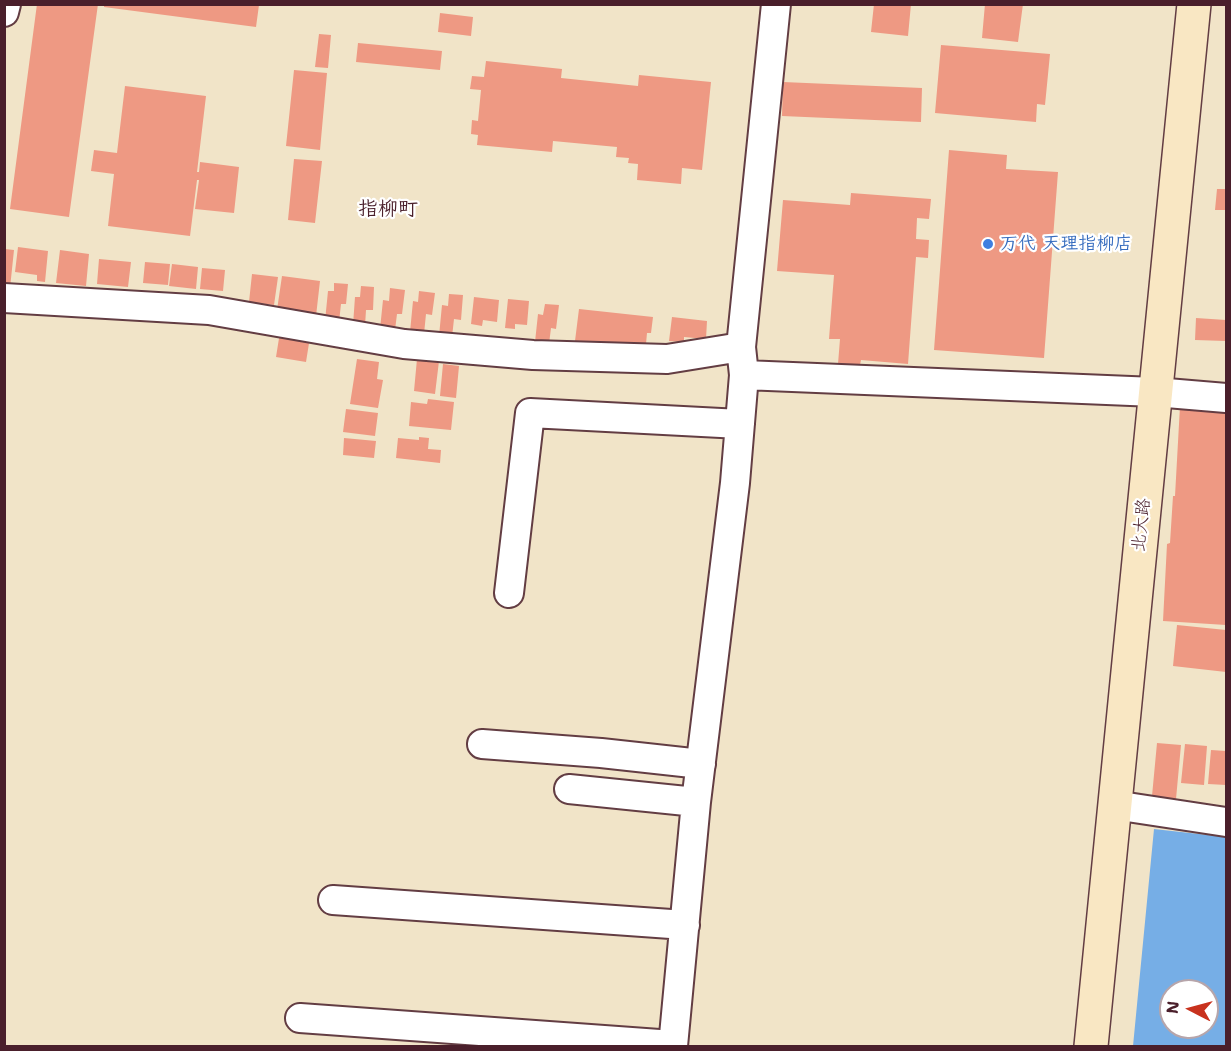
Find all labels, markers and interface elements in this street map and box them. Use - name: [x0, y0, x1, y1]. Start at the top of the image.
- district label: 指柳町: [358, 198, 418, 222]
- place label: 万代 天理指柳店: [1000, 233, 1132, 255]
- marker: 万代 天理指柳店: [981, 237, 995, 251]
- street label: 北大路: [1128, 497, 1156, 553]
- north arrow: [1159, 979, 1219, 1039]
- text: N: [1161, 1000, 1184, 1015]

